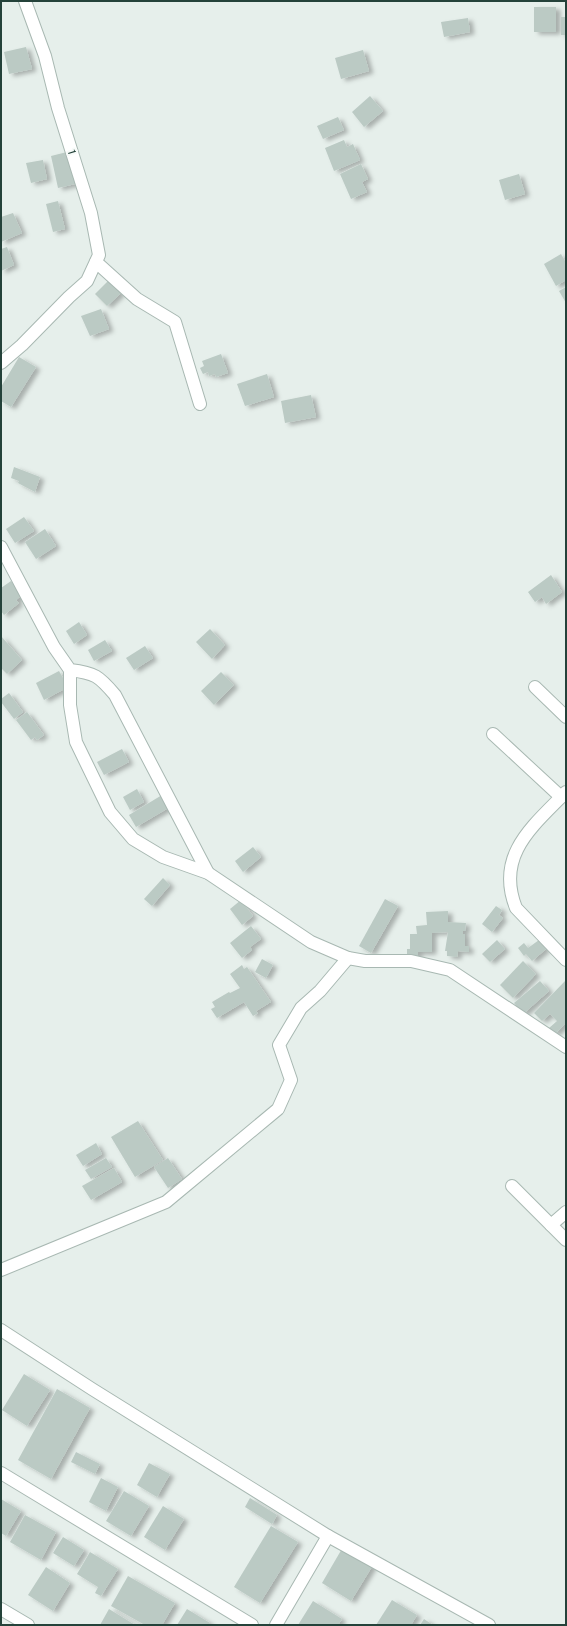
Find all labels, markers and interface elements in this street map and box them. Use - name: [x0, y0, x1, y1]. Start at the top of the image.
- street label: 1: [66, 148, 78, 156]

